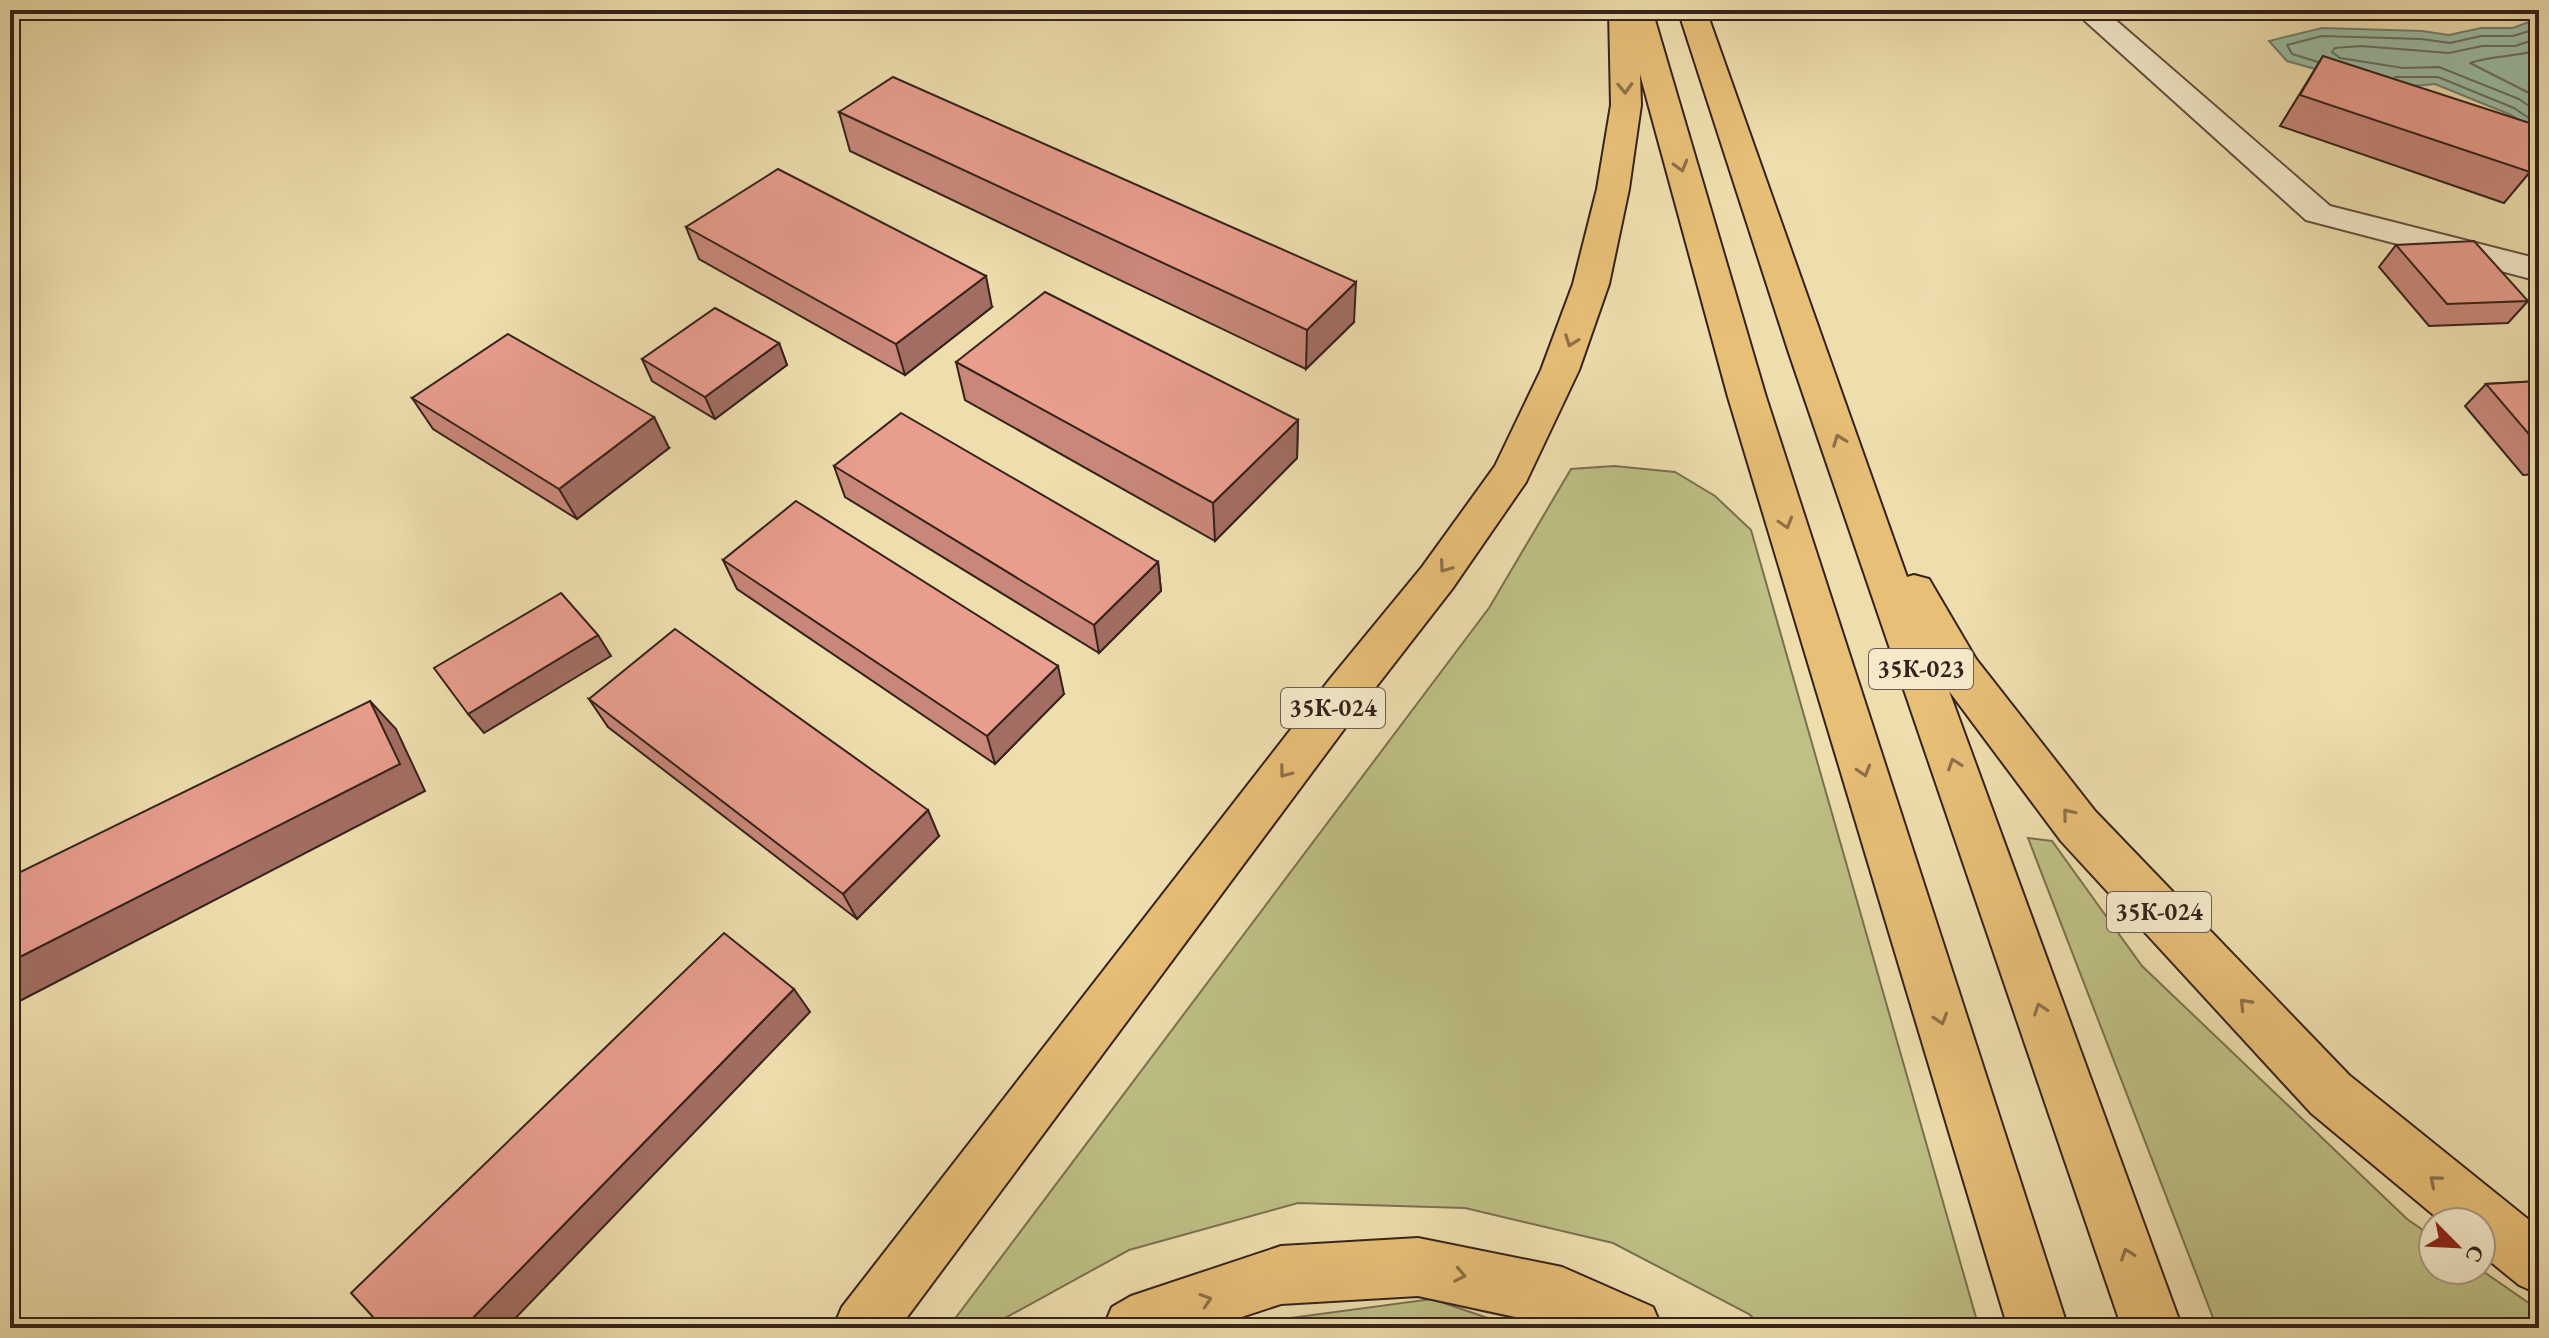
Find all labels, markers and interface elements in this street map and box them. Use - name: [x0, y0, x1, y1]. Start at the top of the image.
- one-way arrow: [1617, 82, 1634, 95]
- one-way arrow: [1672, 158, 1689, 172]
- one-way arrow: [1564, 333, 1580, 347]
- one-way arrow: [1832, 434, 1849, 448]
- one-way arrow: [1777, 515, 1793, 529]
- one-way arrow: [1440, 558, 1455, 572]
- road number: 35К-023: [1869, 649, 1973, 689]
- road number: 35К-024: [1281, 688, 1385, 728]
- one-way arrow: [1947, 758, 1964, 772]
- one-way arrow: [1280, 763, 1294, 778]
- one-way arrow: [1855, 764, 1871, 777]
- one-way arrow: [2063, 808, 2078, 823]
- road number: 35К-024: [2107, 892, 2211, 932]
- one-way arrow: [2240, 999, 2255, 1013]
- one-way arrow: [2034, 1003, 2050, 1017]
- one-way arrow: [1932, 1012, 1948, 1025]
- one-way arrow: [2430, 1176, 2444, 1191]
- north arrow: [2417, 1206, 2497, 1286]
- text: С: [2458, 1241, 2491, 1267]
- one-way arrow: [2120, 1248, 2136, 1262]
- one-way arrow: [1453, 1266, 1467, 1283]
- one-way arrow: [1198, 1293, 1212, 1309]

